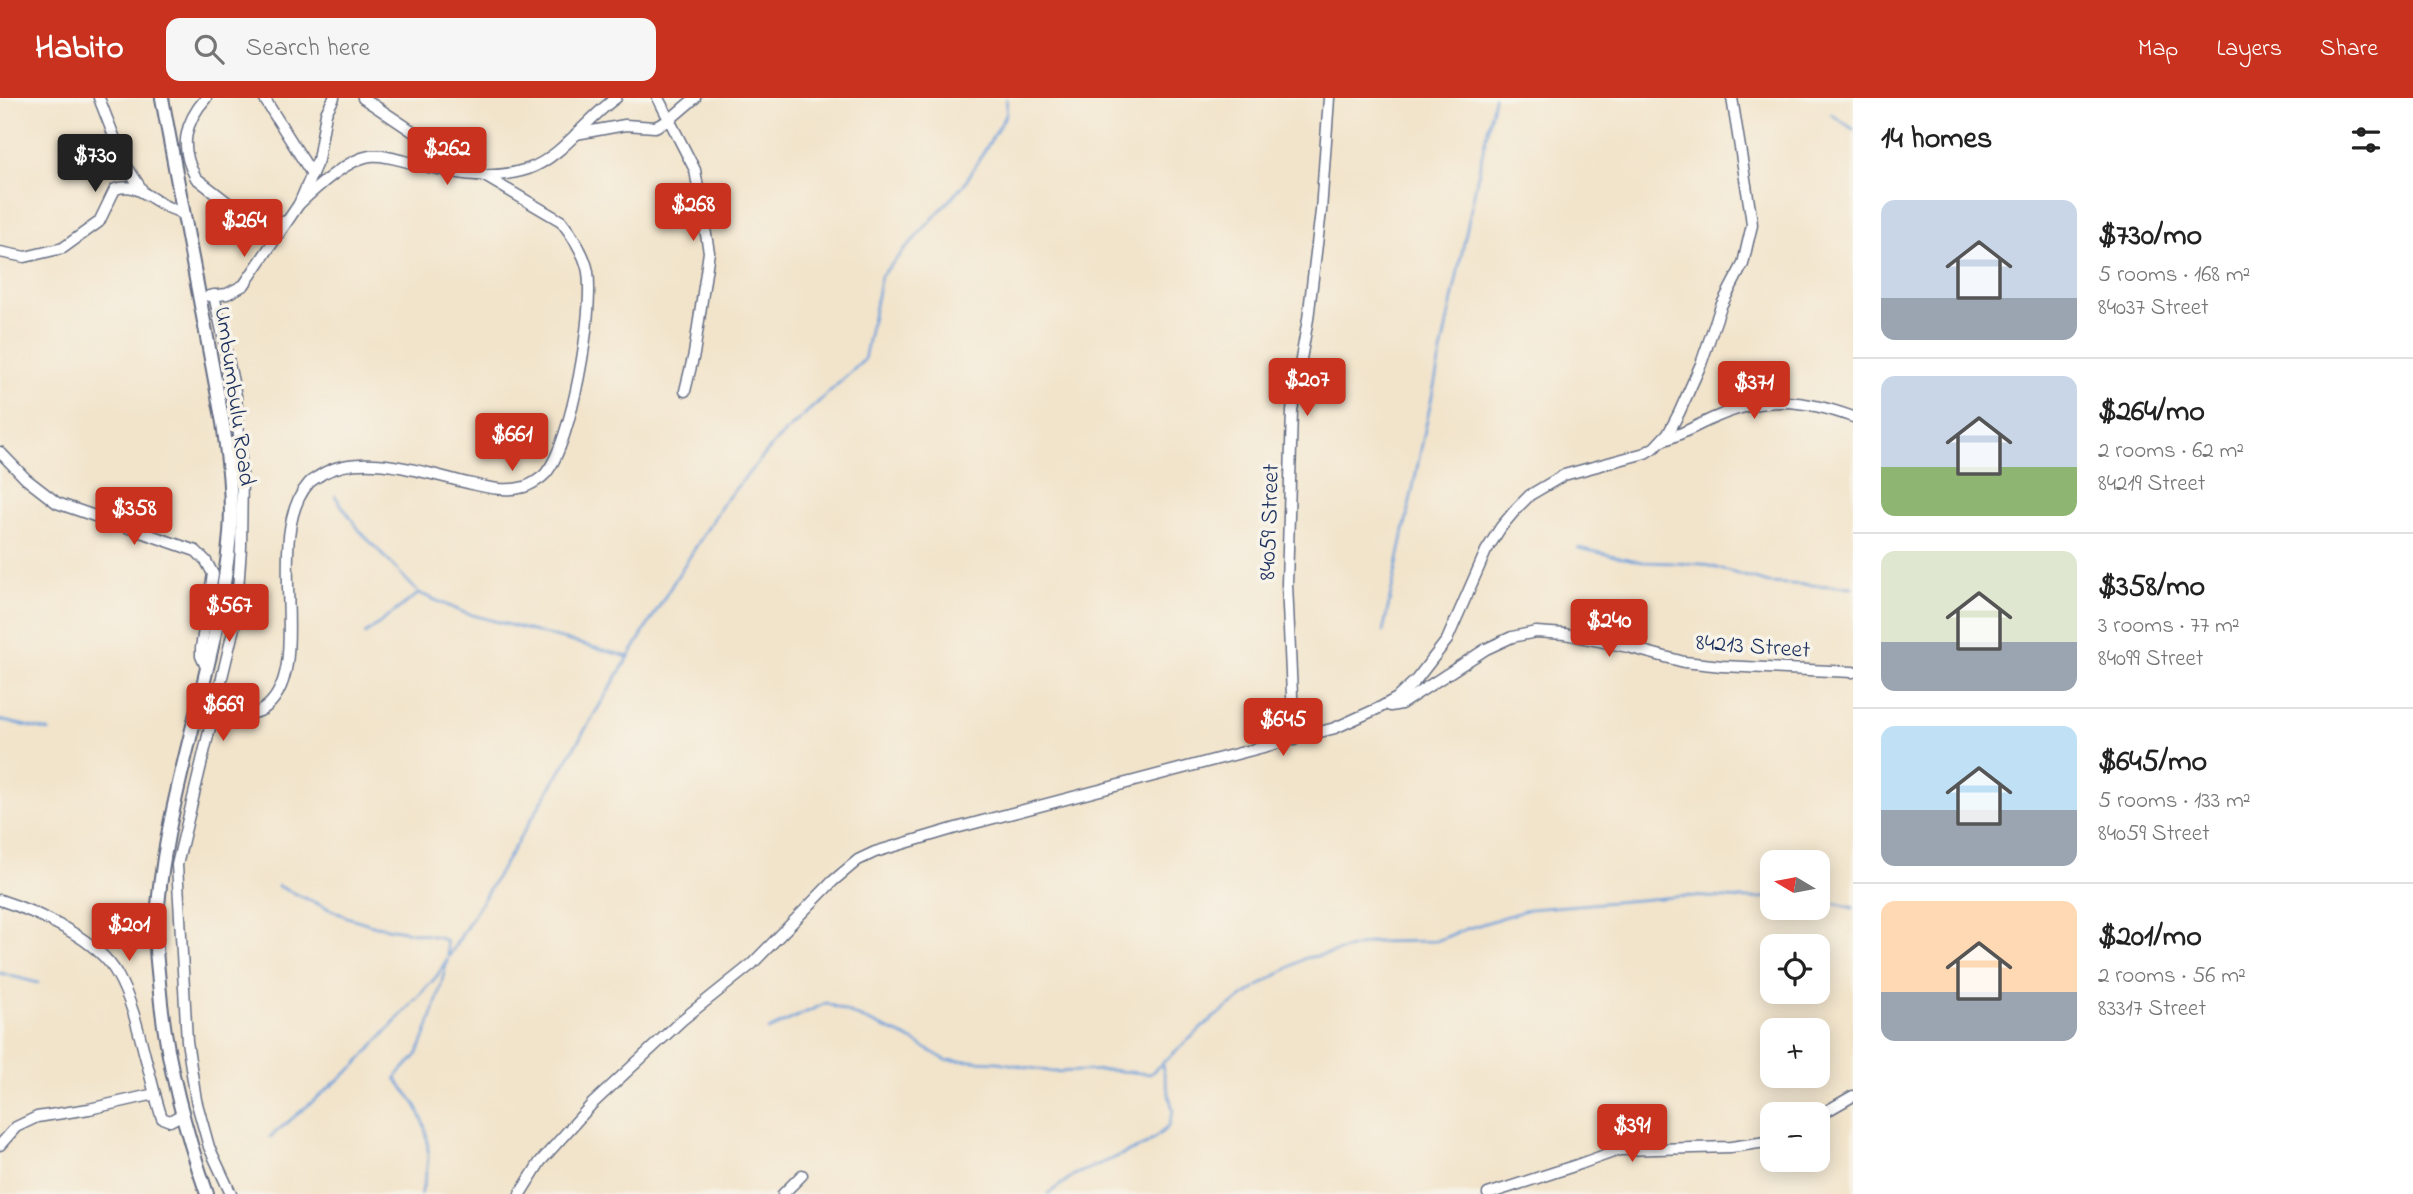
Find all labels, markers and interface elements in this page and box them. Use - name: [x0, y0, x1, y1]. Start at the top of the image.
- search box: [166, 18, 656, 81]
- text: Habito: [35, 25, 124, 73]
- icon: search: [190, 30, 228, 68]
- text: Search here: [246, 30, 370, 68]
- text: Map: [2138, 32, 2178, 67]
- text: Layers: [2216, 32, 2282, 67]
- text: Share: [2320, 32, 2378, 67]
- text: 14 homes: [1881, 118, 1992, 162]
- icon: filters: [2347, 121, 2385, 159]
- pin: $262: [406, 127, 488, 187]
- text: $262: [424, 133, 470, 166]
- pin: $730: [54, 134, 136, 194]
- text: $730: [74, 140, 116, 173]
- pin: $268: [652, 184, 734, 243]
- text: $268: [671, 189, 715, 222]
- pin: $264: [203, 200, 285, 259]
- text: $264: [222, 205, 266, 238]
- text: $730/mo: [2098, 215, 2202, 259]
- icon: home: [1937, 228, 2021, 312]
- text: 5 rooms · 168 m²: [2098, 259, 2250, 292]
- text: 84037 Street: [2098, 292, 2209, 325]
- street label: Umbumbulu Road: [204, 304, 264, 489]
- pin: $207: [1266, 358, 1348, 418]
- pin: $371: [1713, 362, 1795, 421]
- text: $207: [1285, 364, 1329, 397]
- text: $371: [1734, 367, 1774, 400]
- text: $264/mo: [2098, 391, 2205, 435]
- icon: home: [1937, 404, 2021, 488]
- pin: $661: [471, 414, 553, 473]
- text: $661: [491, 419, 533, 452]
- text: 2 rooms · 62 m²: [2098, 435, 2244, 468]
- street label: 84059 Street: [1251, 463, 1290, 581]
- text: 84219 Street: [2098, 468, 2205, 501]
- pin: $358: [93, 488, 175, 547]
- text: $358: [111, 493, 157, 526]
- text: $358/mo: [2098, 566, 2205, 610]
- icon: home: [1937, 579, 2021, 663]
- pin: $567: [188, 584, 270, 644]
- text: $567: [206, 590, 252, 623]
- pin: $240: [1568, 600, 1650, 659]
- text: $240: [1587, 605, 1631, 638]
- text: 3 rooms · 77 m²: [2098, 610, 2240, 643]
- street label: 84213 Street: [1694, 626, 1811, 669]
- text: 84099 Street: [2098, 643, 2204, 676]
- pin: $669: [182, 684, 264, 743]
- text: $669: [202, 689, 244, 722]
- pin: $645: [1242, 698, 1324, 758]
- text: $645: [1260, 704, 1306, 737]
- text: $645/mo: [2098, 741, 2207, 785]
- icon: home: [1937, 754, 2021, 838]
- text: 5 rooms · 133 m²: [2098, 785, 2251, 818]
- text: 84059 Street: [2098, 818, 2210, 851]
- north arrow: [1760, 850, 1830, 920]
- map controls: [1760, 850, 1830, 1172]
- pin: $201: [88, 904, 170, 963]
- text: $201: [108, 909, 150, 942]
- text: $201/mo: [2098, 916, 2202, 960]
- icon: home: [1937, 929, 2021, 1013]
- button: locate: [1760, 934, 1830, 1004]
- text: 2 rooms · 56 m²: [2098, 960, 2246, 993]
- text: 83317 Street: [2098, 993, 2206, 1026]
- button: +: [1760, 1018, 1830, 1088]
- button: −: [1760, 1102, 1830, 1172]
- pin: $391: [1591, 1104, 1673, 1164]
- text: $391: [1613, 1110, 1651, 1143]

